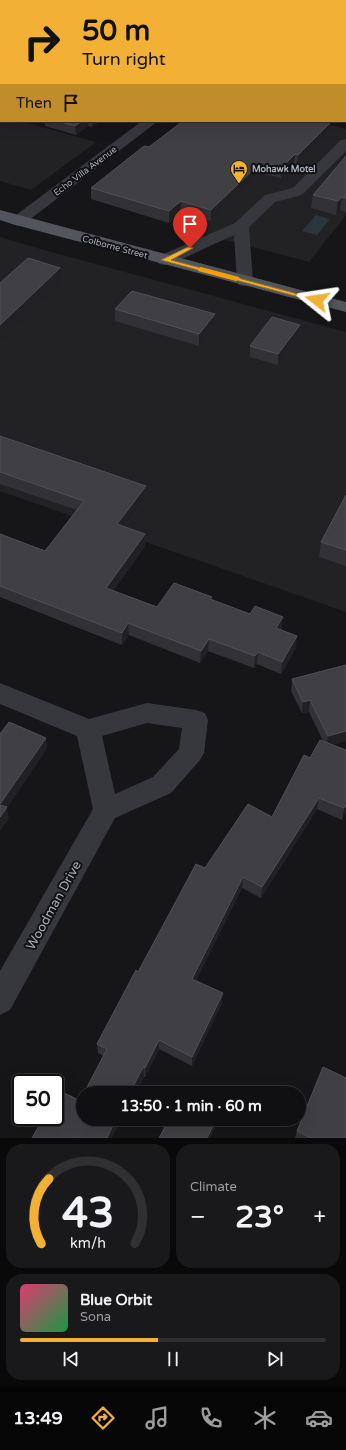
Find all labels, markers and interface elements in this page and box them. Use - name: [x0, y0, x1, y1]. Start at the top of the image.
- text: 50 m: [82, 14, 150, 48]
- icon: right: [16, 16, 68, 68]
- text: Turn right: [82, 48, 166, 70]
- icon: arrive: [60, 92, 82, 114]
- text: Then: [16, 94, 52, 112]
- street label: Echo Villa Avenue: [52, 144, 119, 199]
- hotel icon: Mohawk Motel: [229, 159, 249, 184]
- place label: Mohawk Motel: [252, 164, 316, 175]
- pin: [173, 207, 207, 248]
- icon: arrive: [179, 213, 201, 235]
- street label: Colborne Street: [81, 233, 149, 262]
- position arrow: [296, 279, 338, 321]
- street label: Woodman Drive: [23, 858, 85, 953]
- speed limit sign: 50: [12, 1074, 64, 1126]
- text: 13:50 · 1 min · 60 m: [120, 1097, 262, 1115]
- text: Climate: [190, 1179, 237, 1195]
- text: 43: [62, 1189, 114, 1239]
- text: 23°: [235, 1199, 284, 1236]
- text: −: [190, 1204, 206, 1230]
- text: +: [314, 1204, 326, 1230]
- text: km/h: [70, 1235, 106, 1252]
- text: Blue Orbit: [80, 1291, 152, 1309]
- text: Sona: [80, 1309, 111, 1325]
- icon: previous: [60, 1348, 82, 1370]
- icon: pause: [162, 1348, 184, 1370]
- icon: next: [264, 1348, 286, 1370]
- icon: directions: [89, 1404, 117, 1432]
- icon: music: [143, 1404, 171, 1432]
- icon: phone: [197, 1404, 225, 1432]
- icon: climate: [251, 1404, 279, 1432]
- icon: car: [305, 1404, 333, 1432]
- text: 13:49: [13, 1407, 63, 1429]

